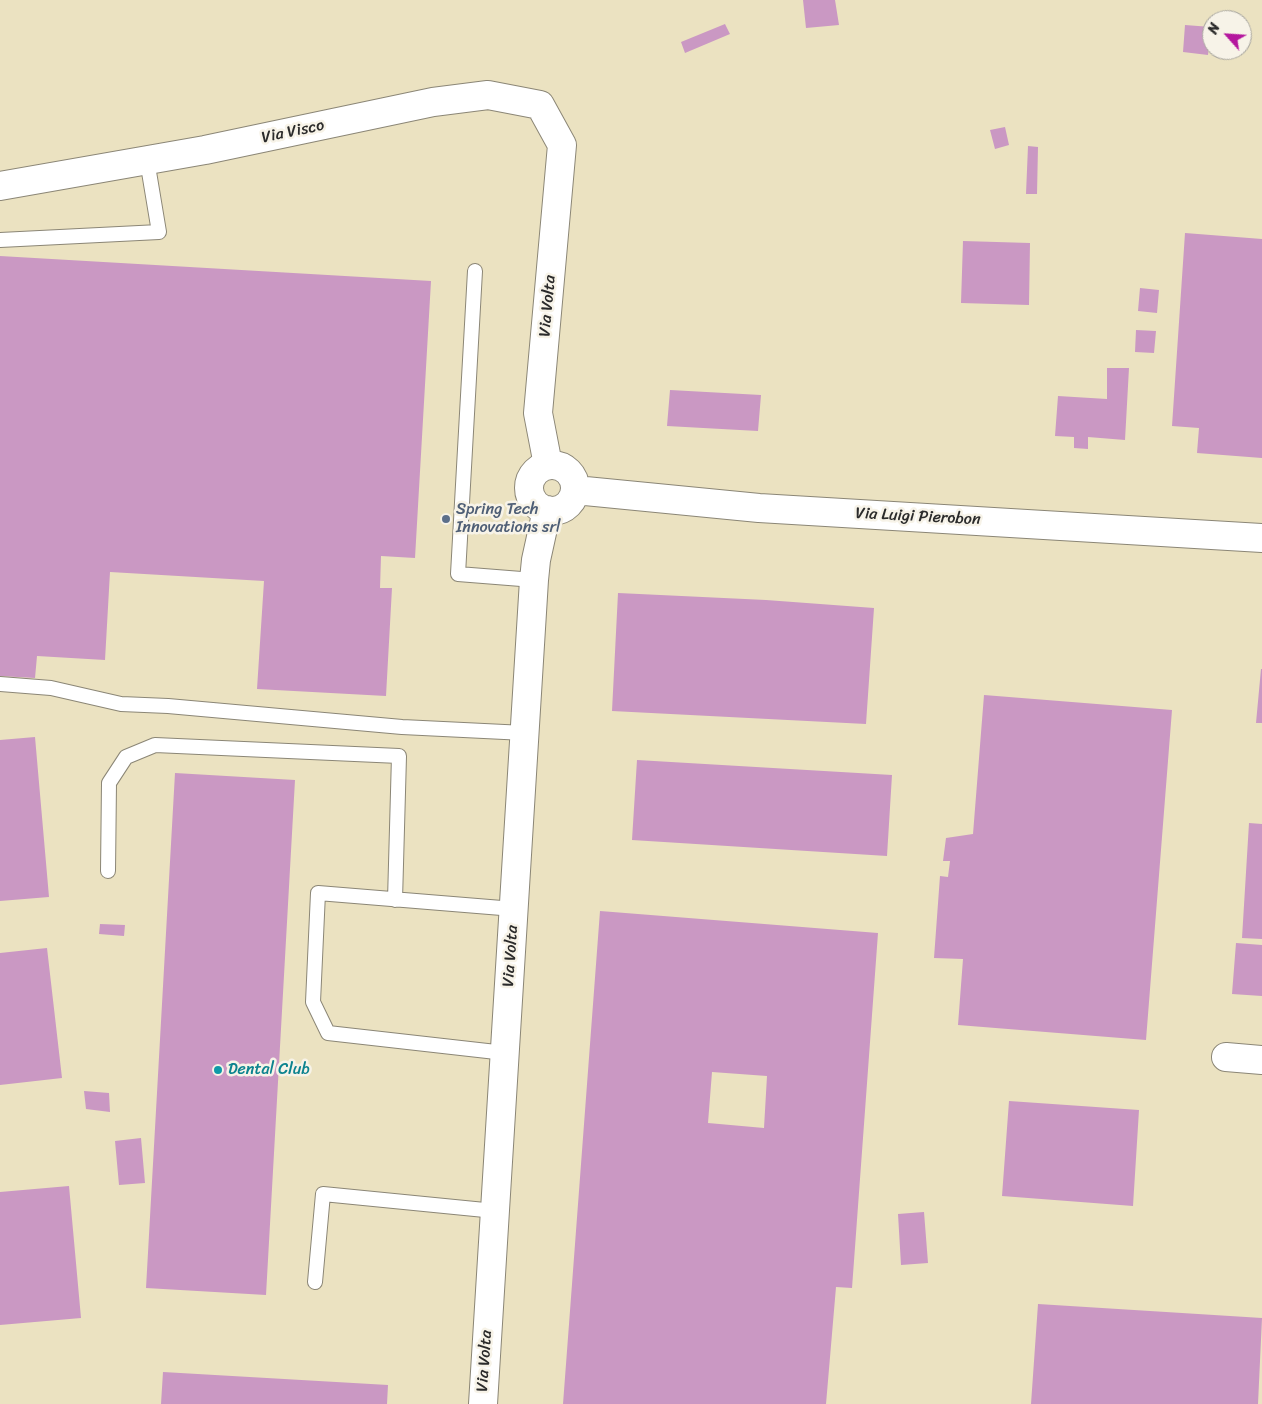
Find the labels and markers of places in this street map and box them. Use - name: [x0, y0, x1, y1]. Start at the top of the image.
- place label: Spring Tech Innovations srl: [456, 500, 561, 538]
- marker: Spring Tech Innovations srl: [440, 513, 452, 525]
- place label: Dental Club: [228, 1060, 310, 1080]
- marker: Dental Club: [212, 1064, 224, 1076]

